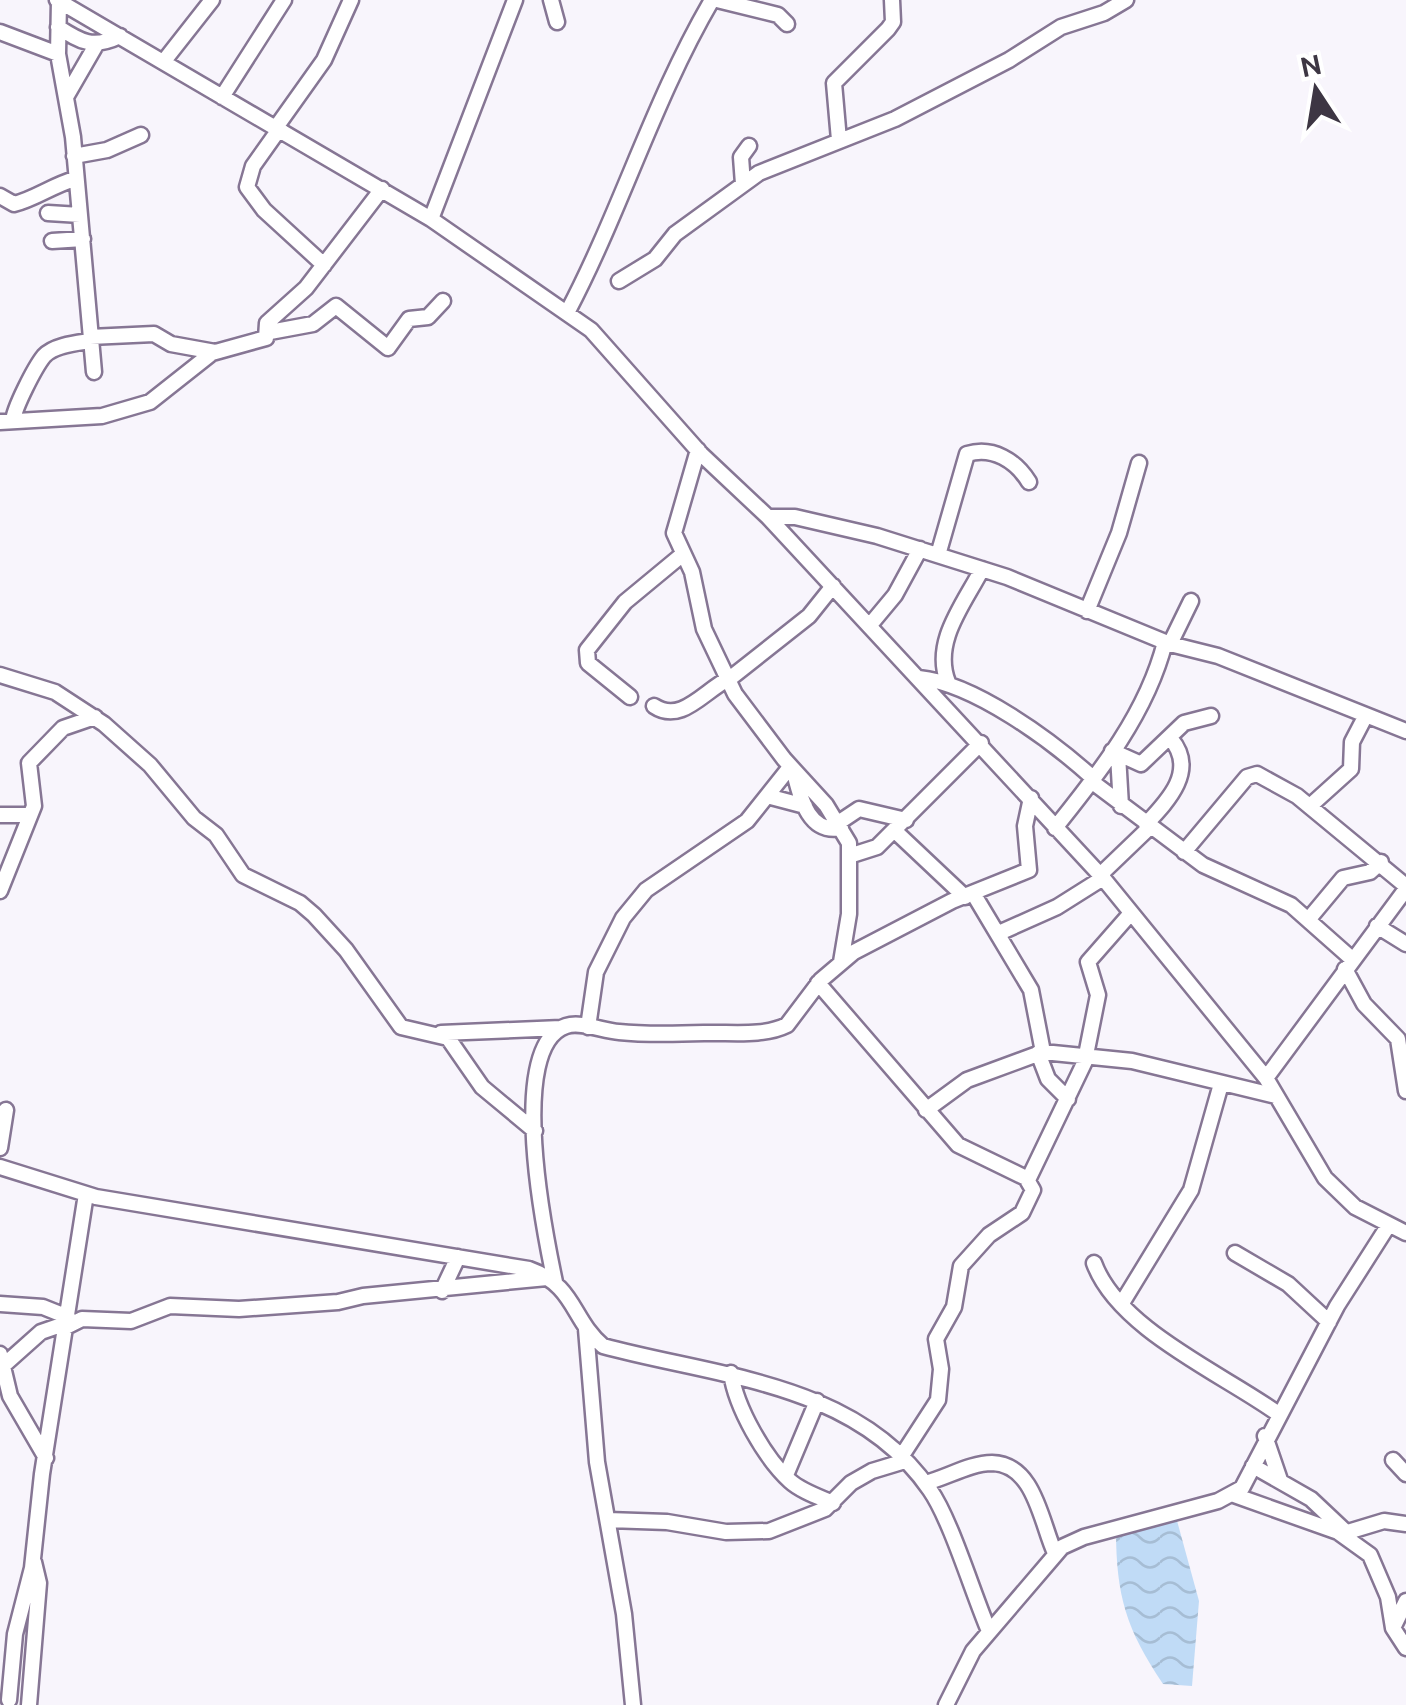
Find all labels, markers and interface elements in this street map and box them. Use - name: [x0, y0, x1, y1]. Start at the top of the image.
- north arrow: [1266, 40, 1366, 140]
- text: N: [1297, 48, 1324, 82]

